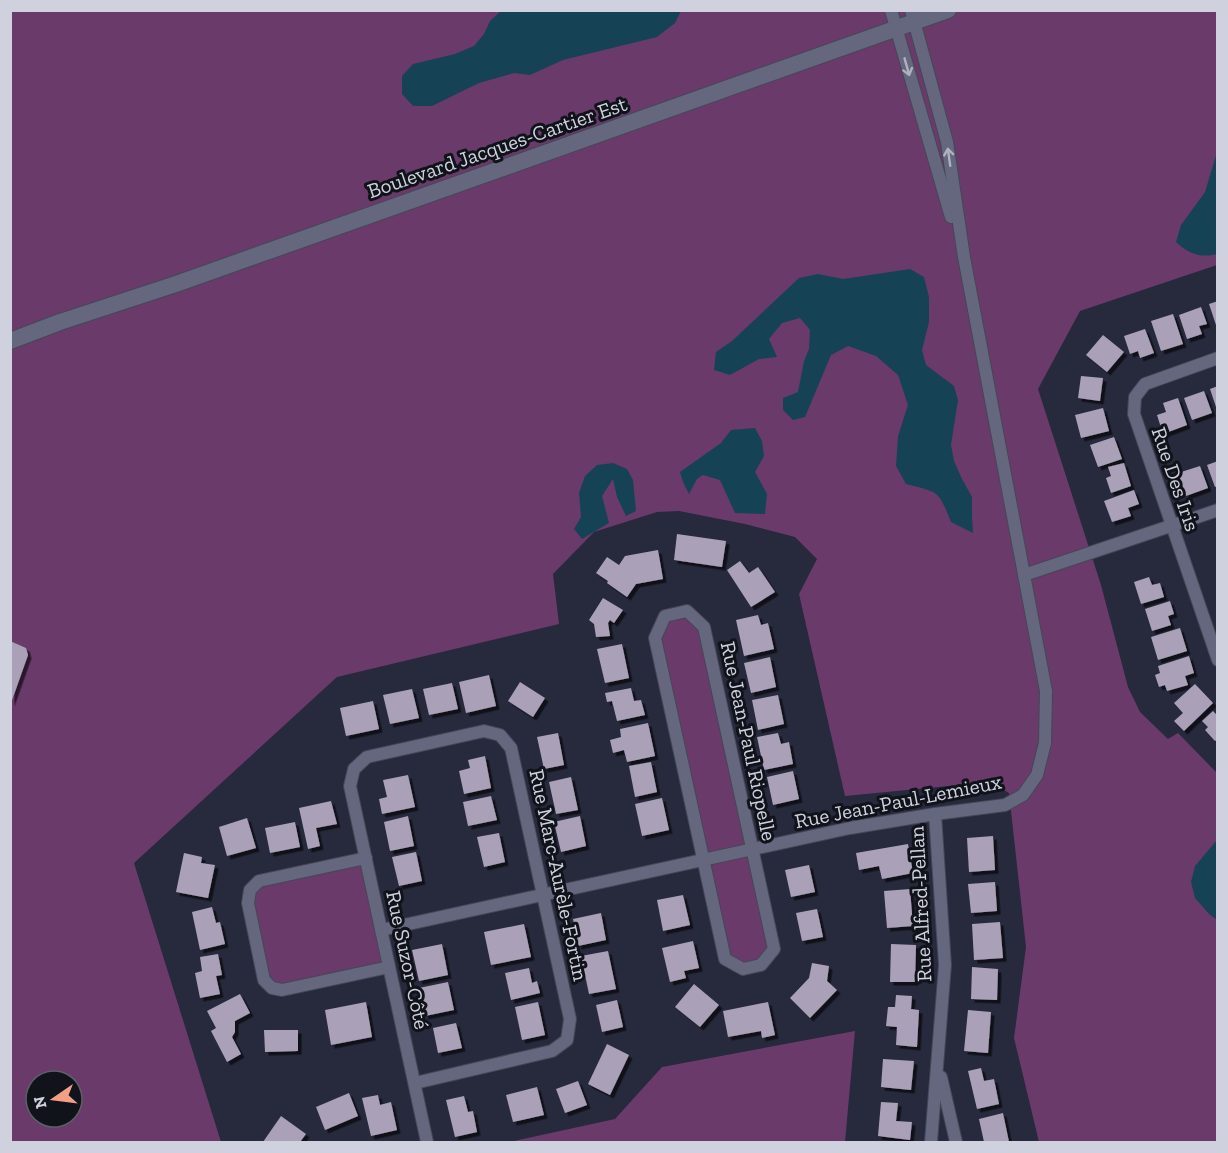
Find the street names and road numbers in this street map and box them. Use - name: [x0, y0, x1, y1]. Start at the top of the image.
- street label: Boulevard Jacques-Cartier Est: [364, 91, 630, 203]
- street label: Rue Des Iris: [1146, 424, 1206, 534]
- street label: Rue Jean-Paul Riopelle: [716, 639, 782, 843]
- street label: Rue Marc-Aurèle-Fortin: [524, 767, 594, 983]
- street label: Rue Jean-Paul-Lemieux: [792, 769, 1004, 833]
- street label: Rue Alfred-Pellan: [903, 825, 937, 983]
- street label: Rue Suzor-Côté: [381, 888, 435, 1032]

